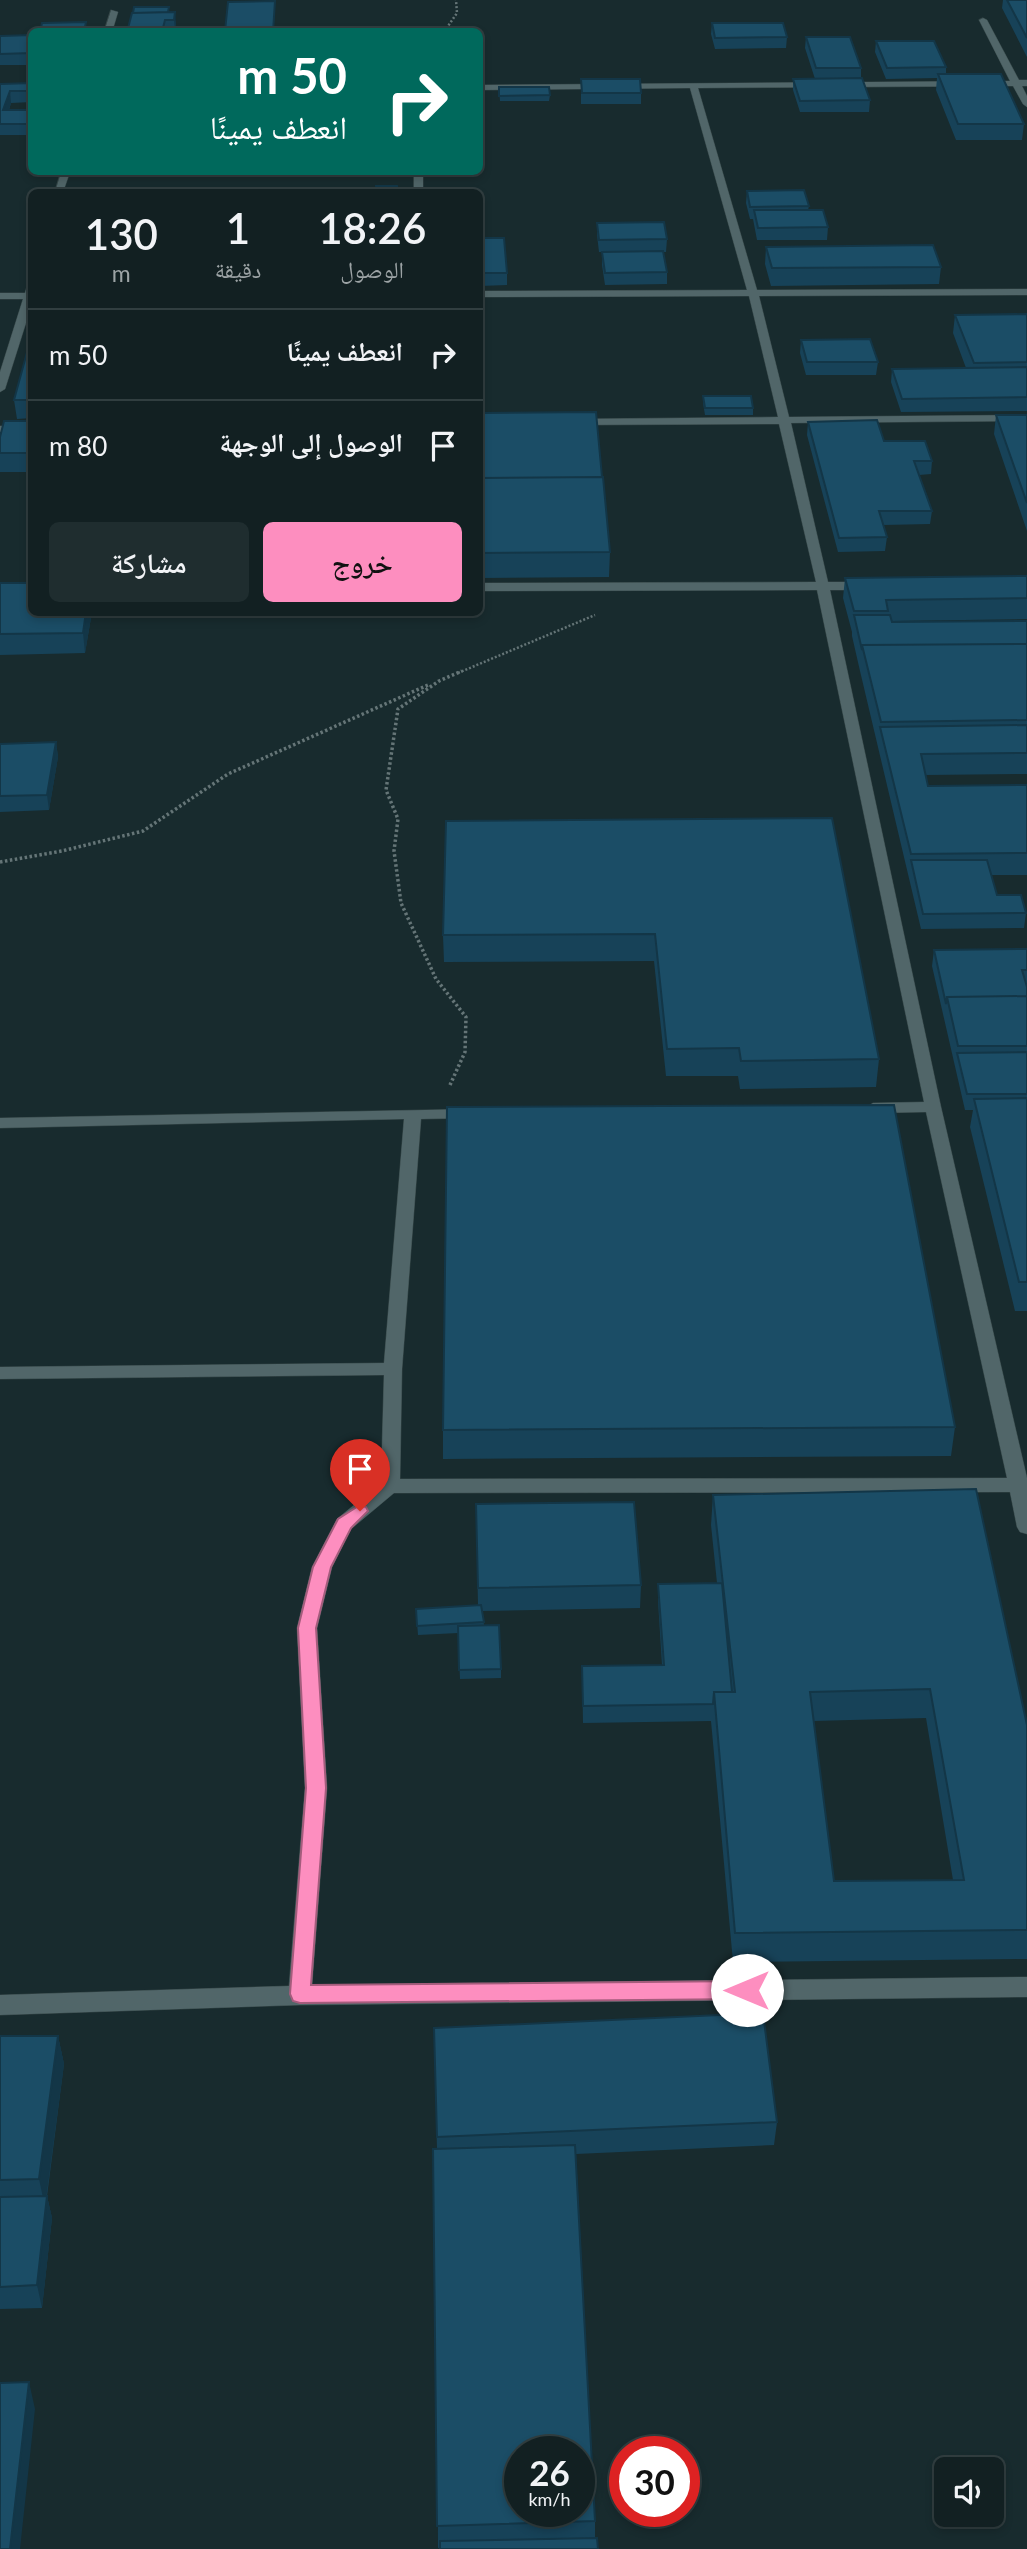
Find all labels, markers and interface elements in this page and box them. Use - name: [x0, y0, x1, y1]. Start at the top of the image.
- text: 50 m: [237, 46, 347, 104]
- icon: right: [371, 56, 462, 147]
- text: انعطف يمينًا: [210, 107, 347, 146]
- text: 1: [226, 203, 250, 253]
- text: 18:26: [318, 203, 426, 253]
- text: 130: [85, 209, 158, 259]
- text: دقيقة: [215, 255, 261, 283]
- text: الوصول: [340, 255, 404, 283]
- text: m: [112, 259, 131, 287]
- text: انعطف يمينًا: [286, 335, 403, 367]
- icon: right: [424, 336, 462, 374]
- text: 50 m: [49, 339, 107, 371]
- text: الوصول إلى الوجهة: [219, 426, 403, 458]
- icon: arrive: [424, 427, 462, 465]
- text: 80 m: [49, 430, 107, 462]
- button: مشاركة: [49, 522, 249, 602]
- button: خروج: [263, 522, 462, 602]
- pin: [330, 1439, 390, 1511]
- icon: arrive: [341, 1450, 379, 1488]
- position arrow: [710, 1953, 784, 2027]
- speed limit sign: 30: [609, 2436, 700, 2527]
- text: 26: [529, 2451, 570, 2493]
- map controls: [934, 2457, 1004, 2527]
- button: sound: [934, 2457, 1004, 2527]
- text: km/h: [528, 2488, 571, 2510]

